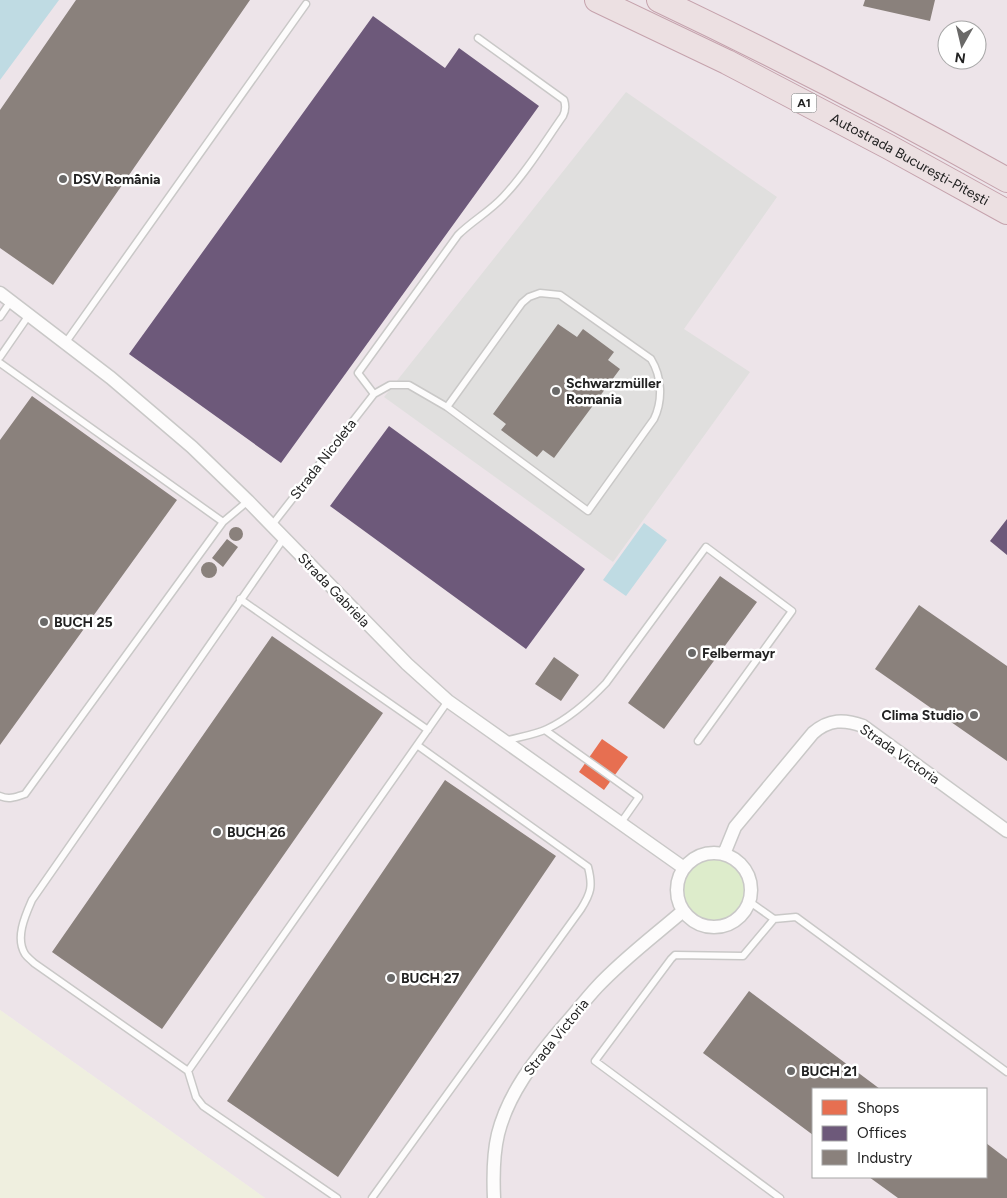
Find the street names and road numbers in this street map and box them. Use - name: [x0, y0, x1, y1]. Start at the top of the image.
- road number: A1: [792, 94, 816, 112]
- street label: Autostrada București-Pitești: [827, 110, 992, 209]
- street label: Strada Nicoleta: [287, 416, 360, 503]
- street label: Strada Gabriela: [294, 550, 373, 631]
- street label: Strada Victoria: [857, 721, 943, 788]
- street label: Strada Victoria: [520, 996, 592, 1079]

